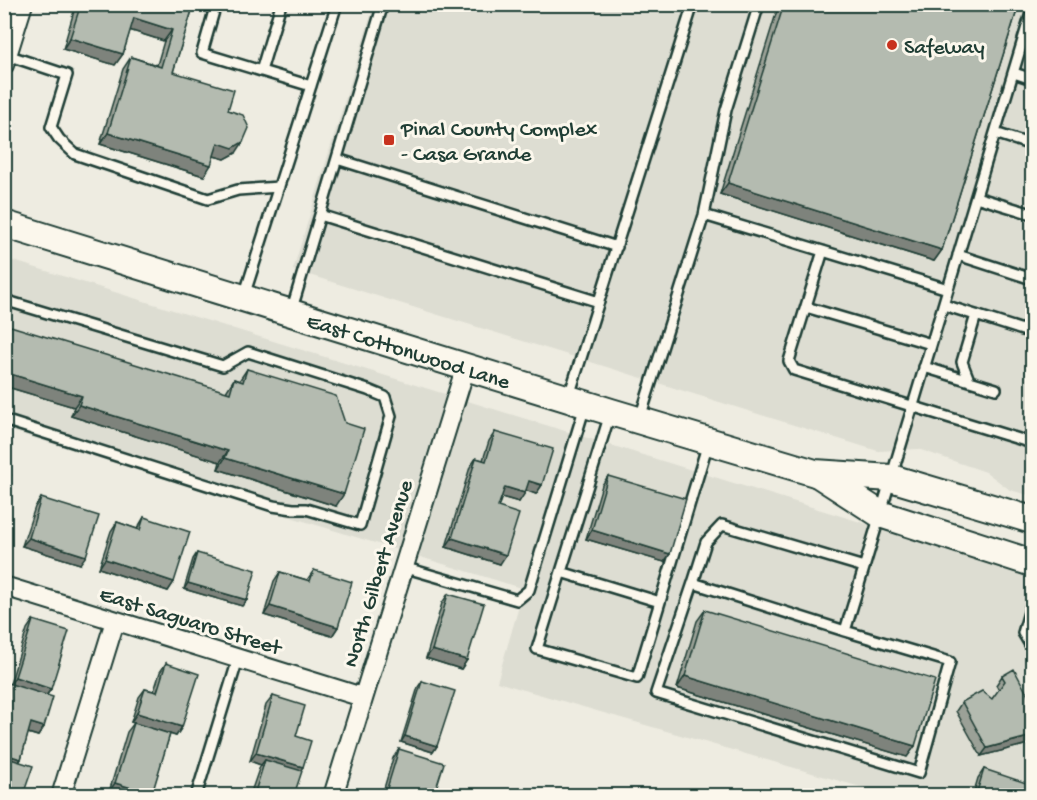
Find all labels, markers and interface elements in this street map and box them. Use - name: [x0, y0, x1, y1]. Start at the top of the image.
- place label: Safeway: [904, 36, 985, 62]
- marker: Safeway: [885, 38, 899, 52]
- place label: Pinal County Complex - Casa Grande: [400, 118, 598, 169]
- marker: Pinal County Complex - Casa Grande: [382, 133, 396, 147]
- street label: East Cottonwood Lane: [303, 310, 513, 397]
- street label: North Gilbert Avenue: [339, 477, 421, 671]
- street label: East Saguaro Street: [96, 583, 286, 663]

